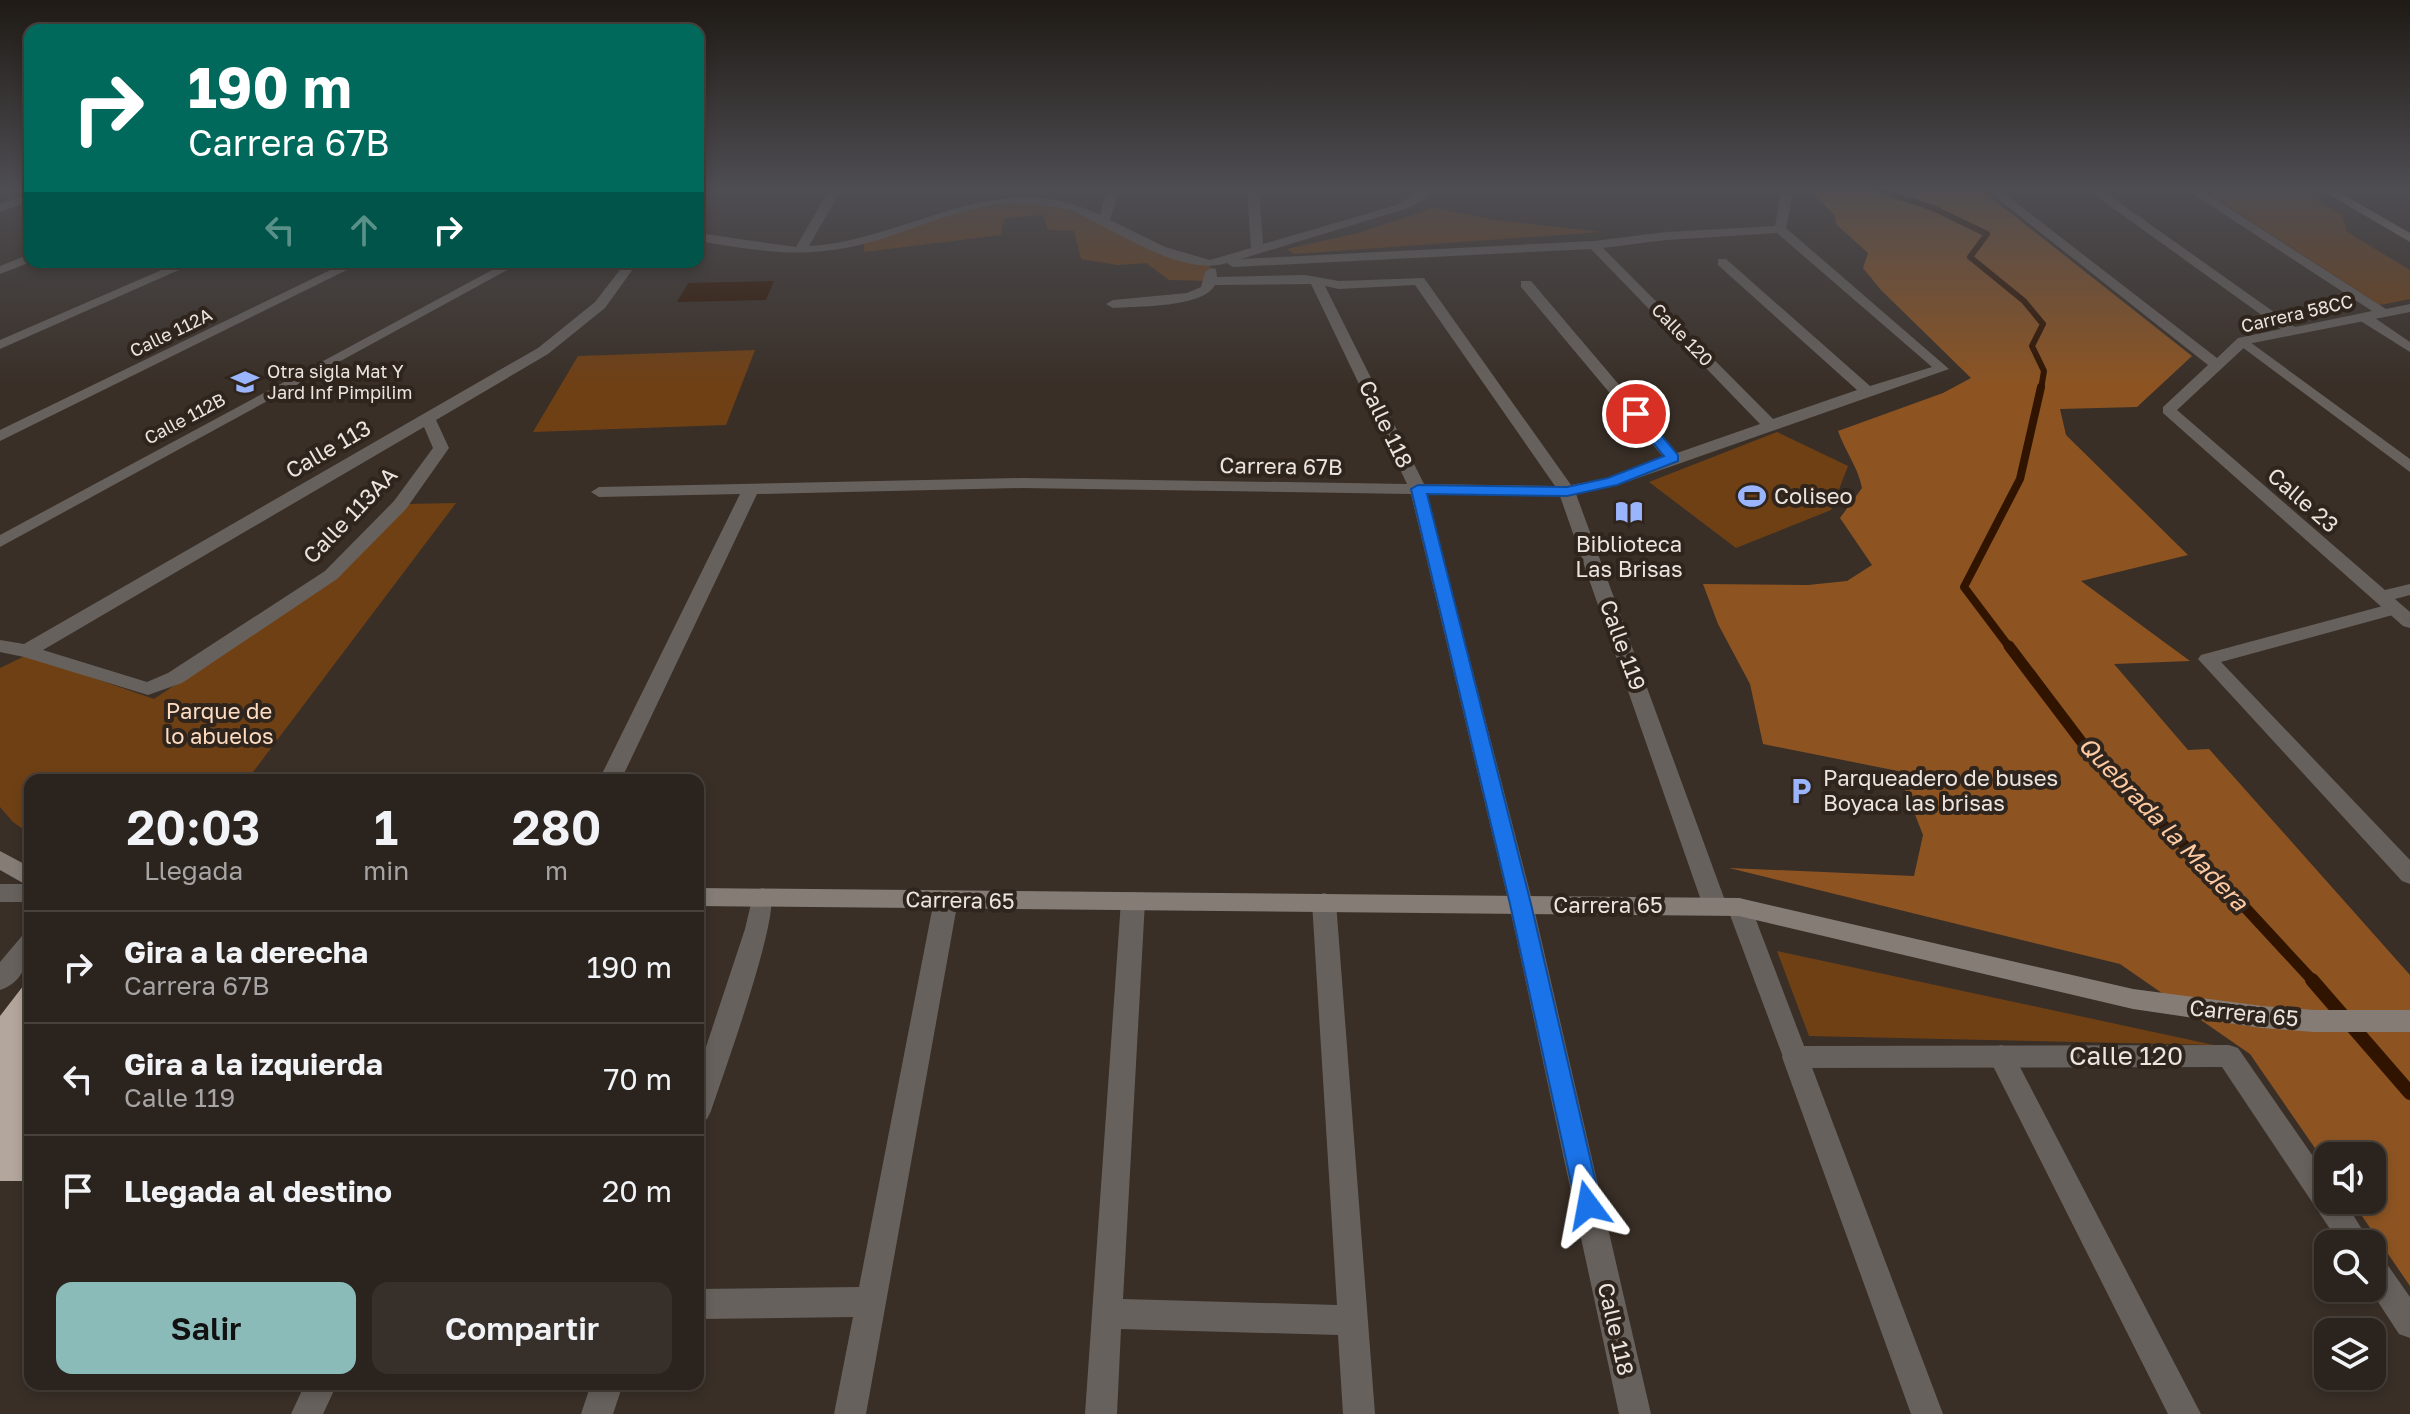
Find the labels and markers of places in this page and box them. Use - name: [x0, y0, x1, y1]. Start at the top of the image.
- place label: Otra sigla Mat Y Jard Inf Pimpilim: [267, 360, 412, 403]
- school or university icon: Otra sigla Mat Y Jard Inf Pimpilim: [230, 367, 260, 397]
- pin: [1602, 380, 1670, 448]
- sports icon: Coliseo: [1737, 481, 1767, 511]
- place label: Coliseo: [1774, 482, 1853, 509]
- library icon: Biblioteca Las Brisas: [1614, 497, 1644, 527]
- place label: Biblioteca Las Brisas: [1575, 530, 1683, 582]
- place label: Parqueadero de buses Boyaca las brisas: [1823, 764, 2058, 816]
- parking icon: Parqueadero de buses Boyaca las brisas: [1786, 776, 1816, 806]

